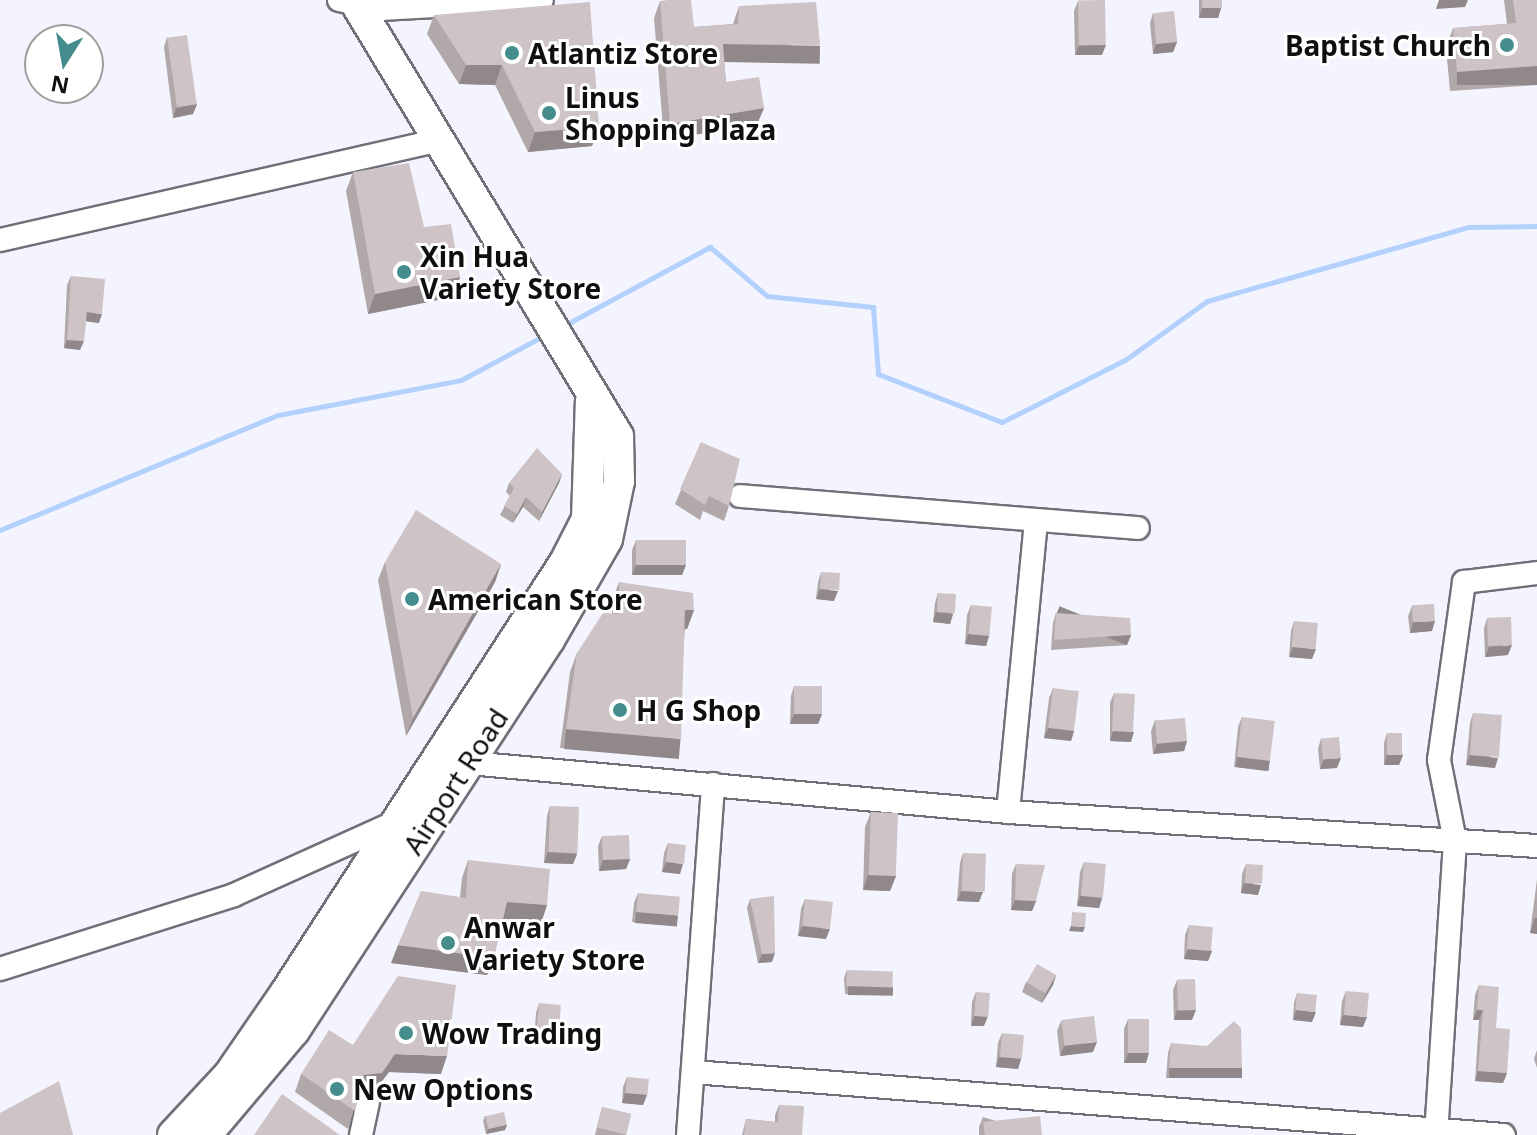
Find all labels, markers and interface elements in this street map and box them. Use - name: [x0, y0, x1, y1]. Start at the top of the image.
- north arrow: [24, 24, 104, 104]
- place label: Baptist Church: [1285, 28, 1491, 62]
- place label: Atlantiz Store: [528, 36, 718, 70]
- marker: Baptist Church: [1498, 36, 1516, 54]
- marker: Atlantiz Store: [503, 44, 521, 62]
- text: N: [48, 69, 71, 102]
- place label: Linus Shopping Plaza: [565, 80, 776, 146]
- marker: Linus Shopping Plaza: [540, 104, 558, 122]
- place label: Xin Hua Variety Store: [420, 239, 601, 305]
- marker: Xin Hua Variety Store: [395, 263, 413, 281]
- place label: American Store: [428, 582, 643, 616]
- marker: American Store: [403, 590, 421, 608]
- place label: H G Shop: [636, 693, 761, 727]
- marker: H G Shop: [611, 701, 629, 719]
- street label: Airport Road: [395, 702, 515, 860]
- place label: Anwar Variety Store: [464, 910, 645, 976]
- marker: Anwar Variety Store: [439, 934, 457, 952]
- place label: Wow Trading: [422, 1016, 602, 1050]
- marker: Wow Trading: [397, 1024, 415, 1042]
- place label: New Options: [353, 1072, 533, 1106]
- marker: New Options: [328, 1080, 346, 1098]

